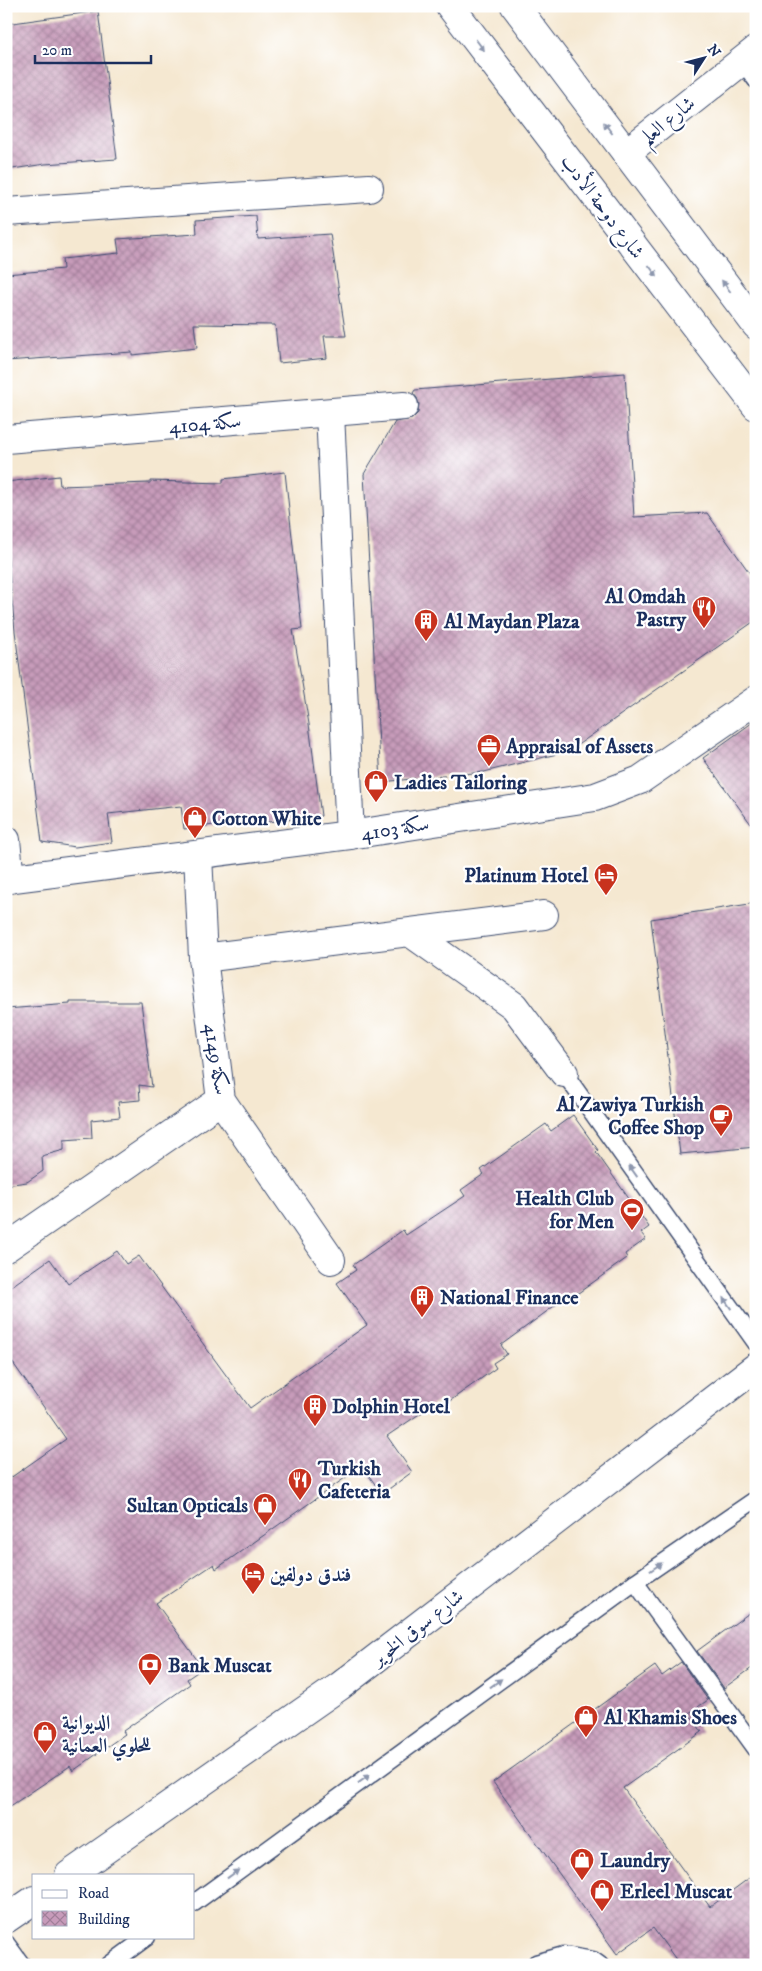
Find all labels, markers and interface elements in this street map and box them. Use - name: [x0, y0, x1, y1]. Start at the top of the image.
- scale bar: [35, 32, 151, 64]
- north arrow: [680, 32, 730, 82]
- one-way arrow: [475, 38, 485, 52]
- text: 20 m: [42, 41, 72, 60]
- text: N: [703, 41, 725, 61]
- street label: شارع العلم: [635, 91, 705, 156]
- one-way arrow: [602, 122, 613, 135]
- street label: شارع دوحة الأدب: [551, 147, 653, 267]
- one-way arrow: [648, 264, 658, 278]
- one-way arrow: [721, 280, 732, 293]
- street label: سكة 4104: [168, 409, 242, 440]
- place label: Al Omdah Pastry: [604, 585, 687, 633]
- restaurant icon: Al Omdah Pastry: [691, 595, 717, 629]
- building icon: Al Maydan Plaza: [413, 608, 439, 642]
- place label: Al Maydan Plaza: [443, 610, 580, 635]
- office icon: Appraisal of Assets: [476, 733, 502, 767]
- place label: Appraisal of Assets: [505, 735, 653, 760]
- shop icon: Ladies Tailoring: [363, 769, 389, 803]
- place label: Ladies Tailoring: [394, 771, 528, 796]
- shop icon: Cotton White: [182, 805, 208, 839]
- place label: Cotton White: [212, 807, 322, 832]
- street label: سكة 4103: [359, 812, 431, 847]
- hotel icon: Platinum Hotel: [593, 862, 619, 896]
- place label: Platinum Hotel: [464, 864, 589, 889]
- street label: سكة 4149: [198, 1022, 233, 1097]
- place label: Al Zawiya Turkish Coffee Shop: [556, 1093, 705, 1141]
- cafe icon: Al Zawiya Turkish Coffee Shop: [708, 1103, 734, 1137]
- one-way arrow: [628, 1164, 638, 1177]
- place label: Health Club for Men: [515, 1187, 615, 1235]
- sports icon: Health Club for Men: [619, 1197, 645, 1231]
- building icon: National Finance: [409, 1284, 435, 1318]
- place label: National Finance: [440, 1286, 579, 1311]
- one-way arrow: [722, 1297, 733, 1310]
- building icon: Dolphin Hotel: [302, 1393, 328, 1427]
- place label: Dolphin Hotel: [332, 1395, 451, 1420]
- place label: Turkish Cafeteria: [317, 1457, 391, 1505]
- restaurant icon: Turkish Cafeteria: [287, 1467, 313, 1501]
- shop icon: Sultan Opticals: [252, 1492, 278, 1526]
- place label: Sultan Opticals: [127, 1494, 248, 1519]
- hotel icon: فندق دولفين: [240, 1561, 266, 1595]
- one-way arrow: [649, 1562, 663, 1572]
- place label: فندق دولفين: [270, 1563, 352, 1588]
- street label: شارع سوق الخوير: [365, 1584, 472, 1676]
- bank icon: Bank Muscat: [137, 1652, 163, 1686]
- place label: Bank Muscat: [168, 1654, 272, 1679]
- one-way arrow: [489, 1678, 503, 1688]
- shop icon: Al Khamis Shoes: [573, 1704, 599, 1738]
- place label: Al Khamis Shoes: [603, 1706, 737, 1731]
- place label: الديوانية للحلوي العمانية: [62, 1711, 151, 1762]
- shop icon: الديوانية للحلوي العمانية: [32, 1720, 58, 1754]
- one-way arrow: [358, 1774, 371, 1784]
- shop icon: Laundry: [569, 1847, 595, 1881]
- place label: Laundry: [600, 1849, 670, 1874]
- one-way arrow: [226, 1869, 240, 1879]
- legend: [32, 1874, 195, 1938]
- shop icon: Erleel Muscat: [589, 1878, 615, 1912]
- place label: Erleel Muscat: [620, 1880, 733, 1905]
- text: Road: [78, 1884, 110, 1903]
- text: Building: [78, 1910, 130, 1929]

